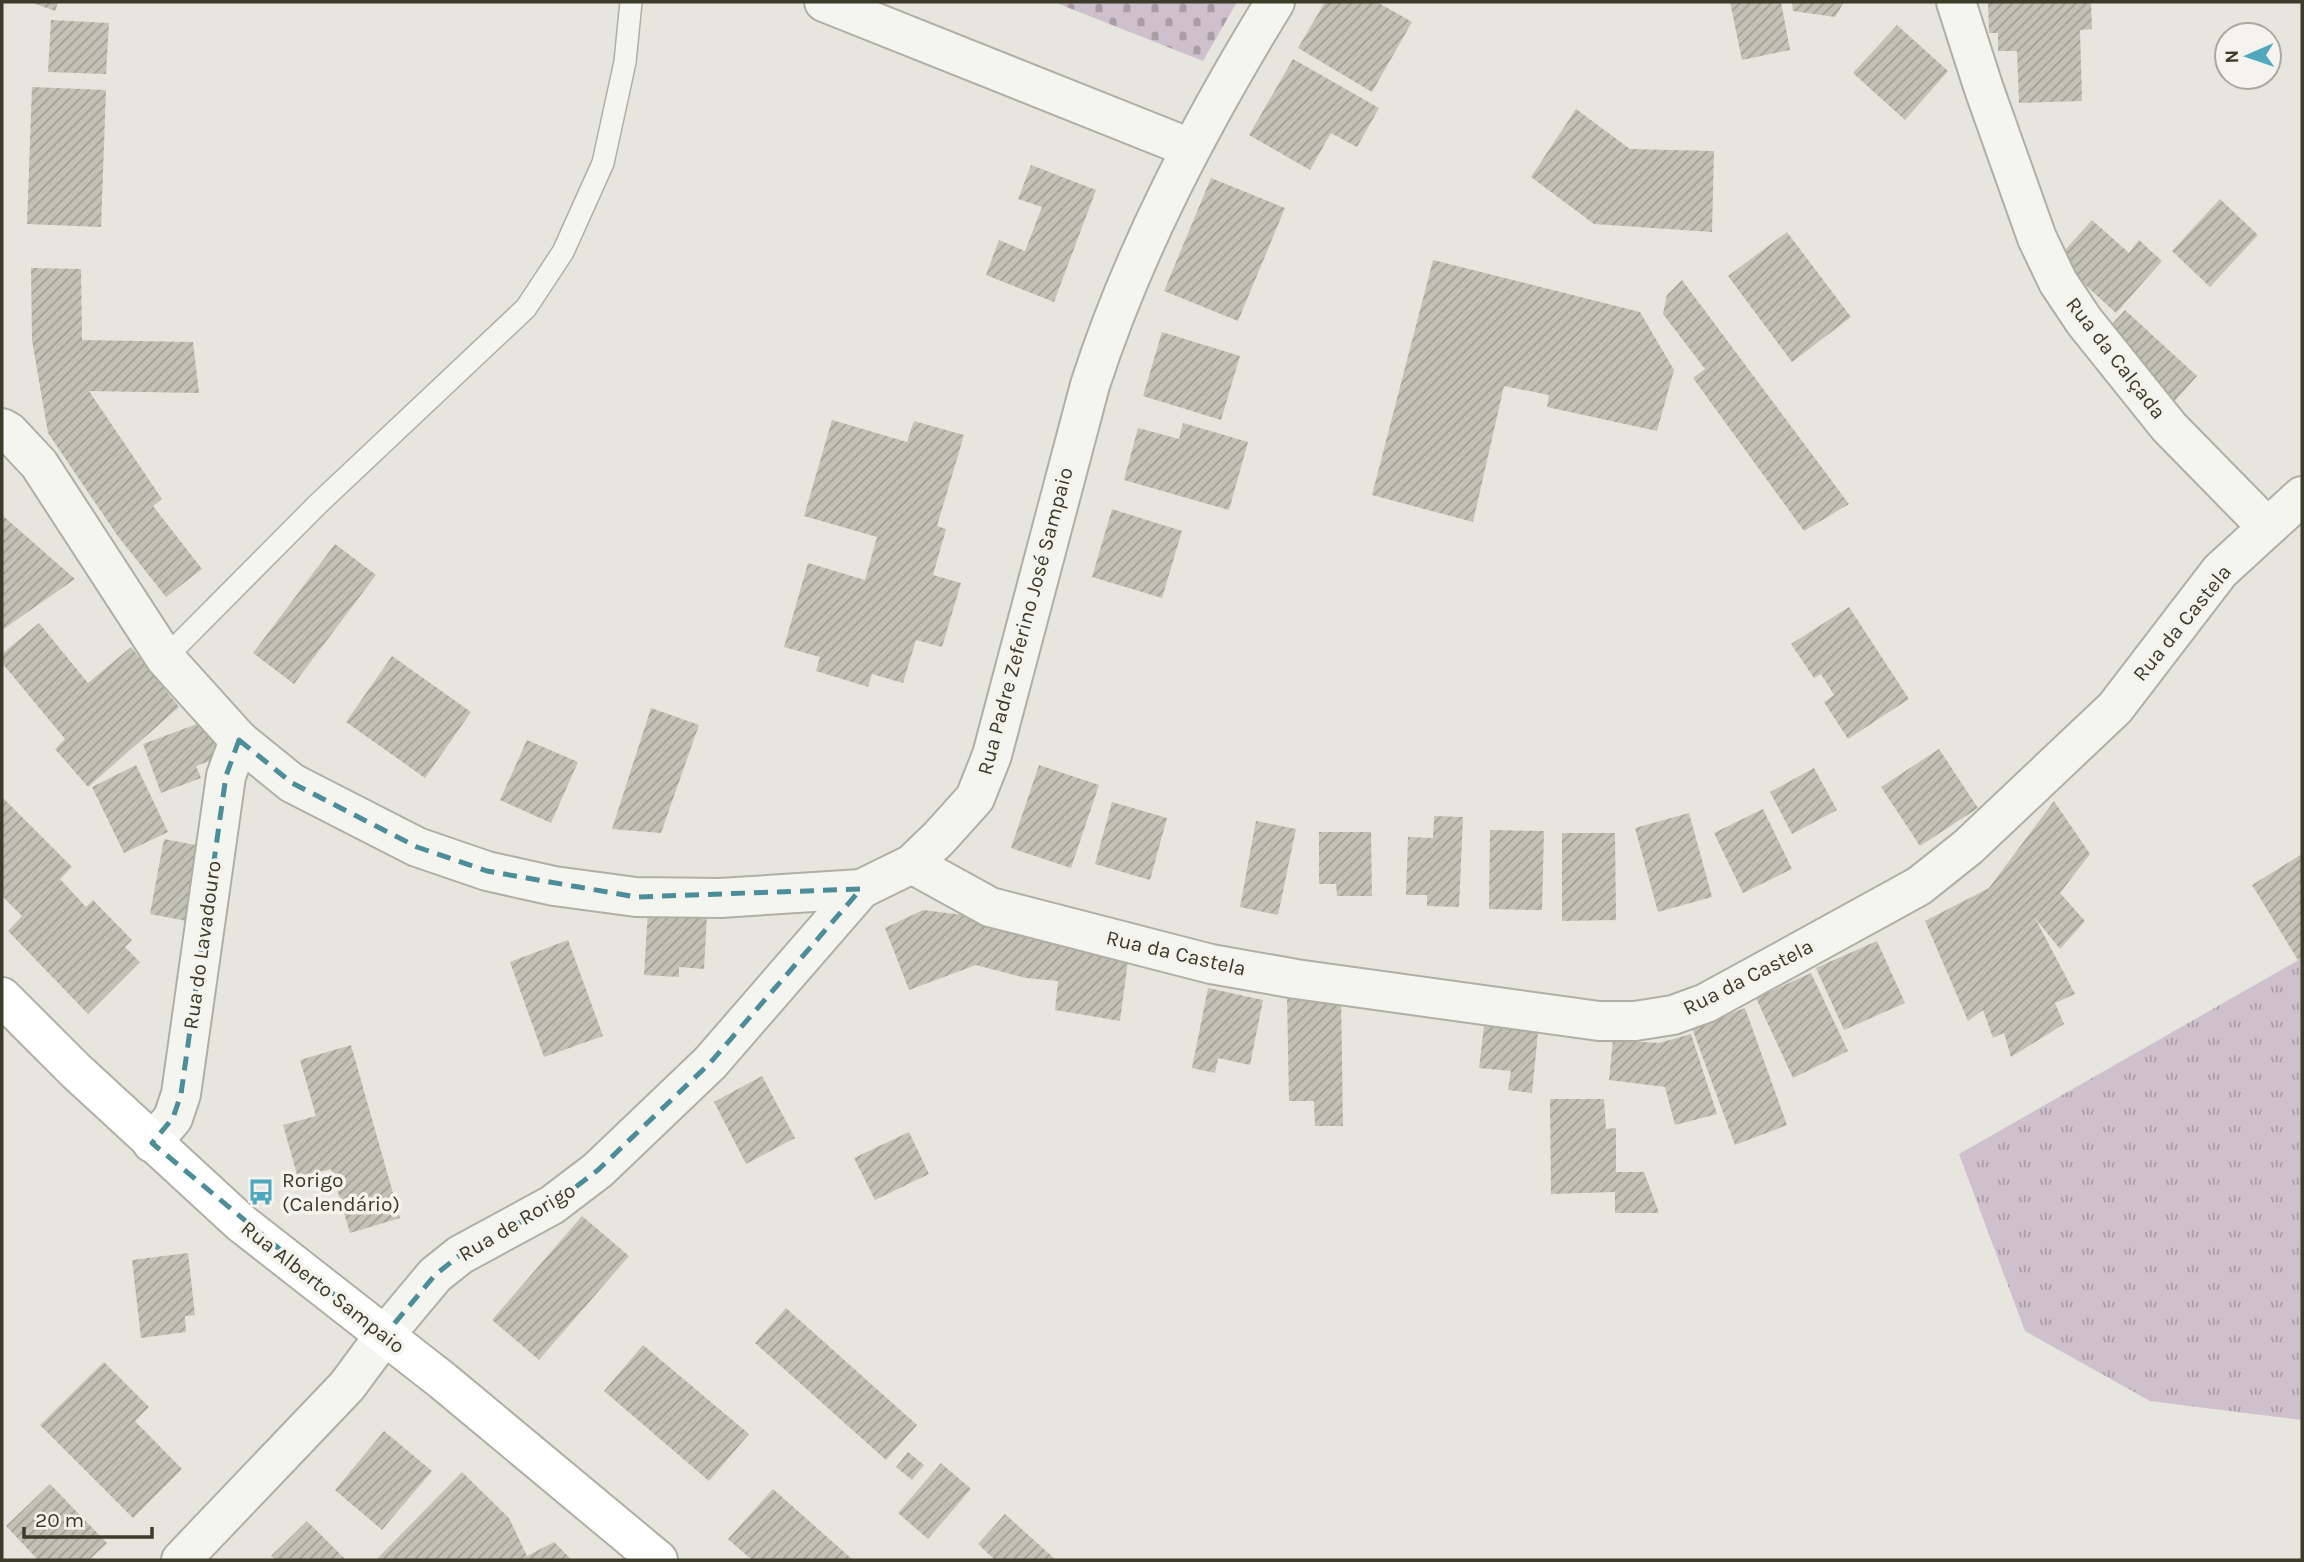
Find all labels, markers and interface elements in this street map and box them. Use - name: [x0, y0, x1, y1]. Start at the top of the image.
- north arrow: [2213, 21, 2283, 91]
- text: N: [2221, 49, 2243, 64]
- street label: Rua da Calçada: [2061, 292, 2171, 424]
- street label: Rua Padre Zeferino José Sampaio: [972, 465, 1078, 777]
- street label: Rua da Castela: [2128, 560, 2236, 686]
- street label: Rua do Lavadouro: [178, 859, 226, 1031]
- street label: Rua da Castela: [1104, 925, 1248, 981]
- street label: Rua da Castela: [1679, 934, 1817, 1020]
- place label: Rorigo (Calendário): [282, 1168, 400, 1216]
- bus stop icon: Rorigo (Calendário): [246, 1177, 276, 1207]
- street label: Rua de Rorigo: [454, 1178, 580, 1266]
- street label: Rua Alberto Sampaio: [237, 1216, 409, 1358]
- scale bar: [24, 1496, 152, 1540]
- text: 20 m: [35, 1508, 84, 1532]

